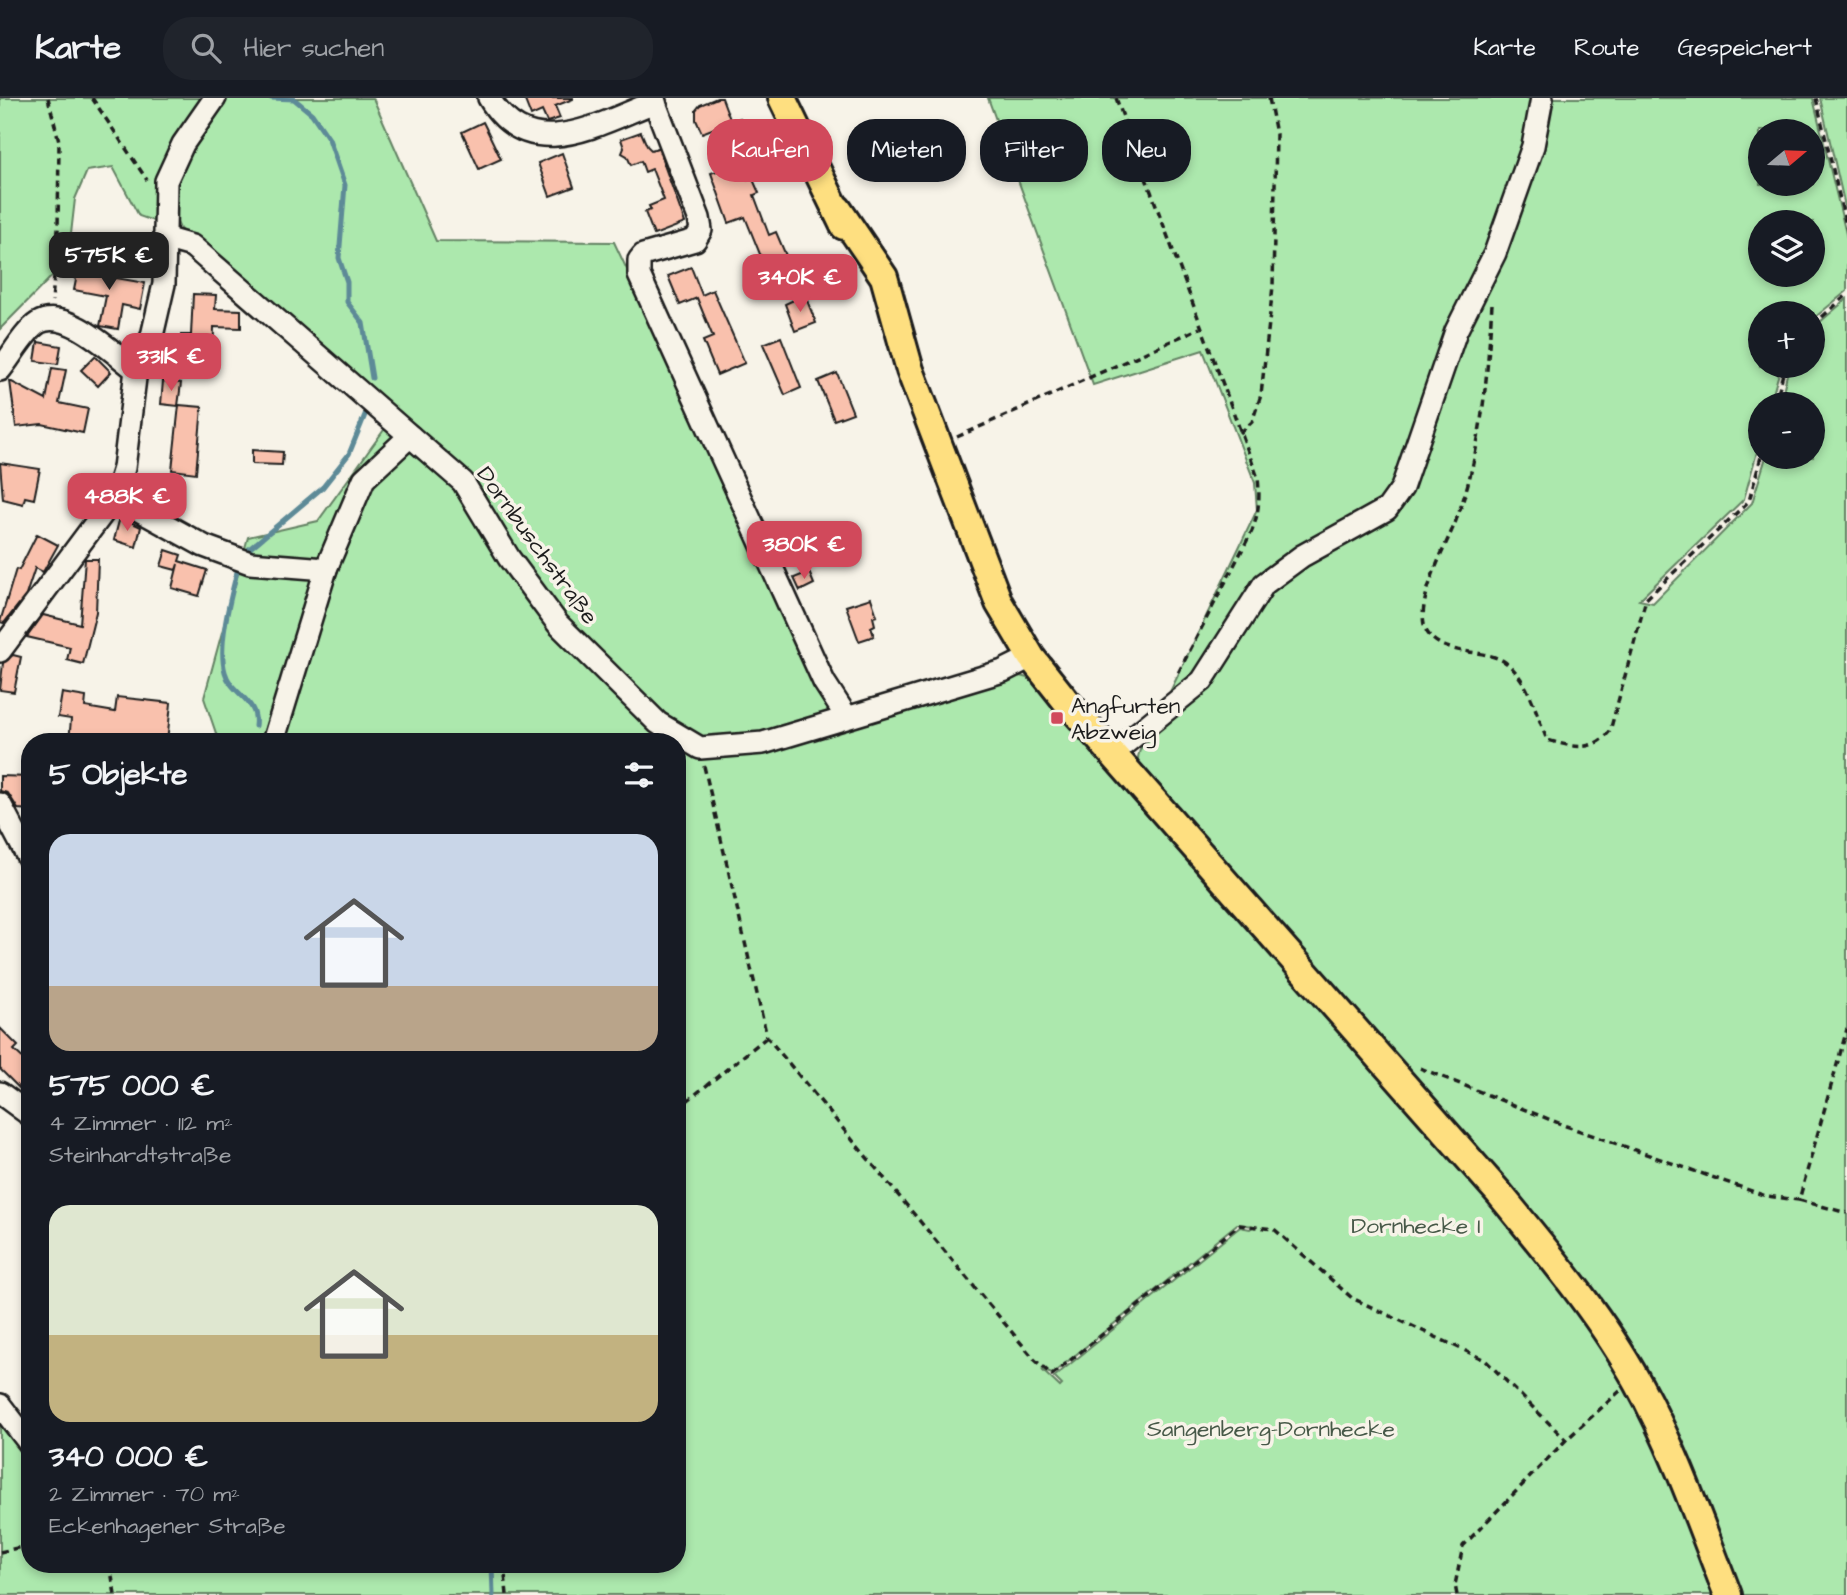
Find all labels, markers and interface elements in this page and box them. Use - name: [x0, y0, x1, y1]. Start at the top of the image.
- search box: [163, 17, 653, 80]
- text: Karte: [35, 25, 121, 71]
- icon: search: [187, 29, 225, 67]
- text: Hier suchen: [243, 30, 384, 66]
- text: Karte: [1473, 31, 1536, 65]
- text: Route: [1574, 31, 1639, 65]
- text: Gespeichert: [1677, 31, 1812, 65]
- chip: Kaufen: [707, 119, 833, 182]
- chip: Mieten: [847, 119, 966, 182]
- chip: Filter: [980, 119, 1088, 182]
- chip: Neu: [1102, 119, 1191, 182]
- north arrow: [1748, 119, 1825, 196]
- map controls: [1748, 119, 1825, 469]
- button: layers: [1748, 210, 1825, 287]
- pin: 575K €: [52, 232, 166, 292]
- text: 575K €: [65, 239, 153, 271]
- pin: 340K €: [743, 254, 857, 314]
- text: 340K €: [758, 261, 842, 293]
- button: +: [1748, 301, 1825, 378]
- pin: 331K €: [114, 334, 228, 393]
- text: 331K €: [137, 340, 205, 372]
- button: −: [1748, 392, 1825, 469]
- street label: Dornbuschstraße: [469, 460, 605, 631]
- pin: 488K €: [70, 474, 184, 533]
- text: 488K €: [84, 480, 170, 512]
- pin: 380K €: [747, 522, 861, 581]
- text: 380K €: [763, 528, 845, 560]
- place label: Angfurten Abzweig: [1071, 690, 1180, 749]
- marker: Angfurten Abzweig: [1049, 710, 1065, 726]
- text: 5 Objekte: [49, 754, 188, 796]
- icon: filters: [620, 756, 658, 794]
- icon: home: [291, 880, 417, 1006]
- text: 575 000 €: [49, 1065, 215, 1107]
- text: 4 Zimmer · 112 m²: [49, 1107, 233, 1139]
- text: Steinhardtstraße: [49, 1139, 231, 1171]
- park label: Dornhecke I: [1351, 1210, 1481, 1242]
- icon: home: [291, 1251, 417, 1377]
- park label: Sangenberg-Dornhecke: [1147, 1413, 1395, 1446]
- text: 340 000 €: [49, 1436, 208, 1478]
- text: 2 Zimmer · 70 m²: [49, 1478, 240, 1510]
- text: Eckenhagener Straße: [49, 1510, 286, 1542]

